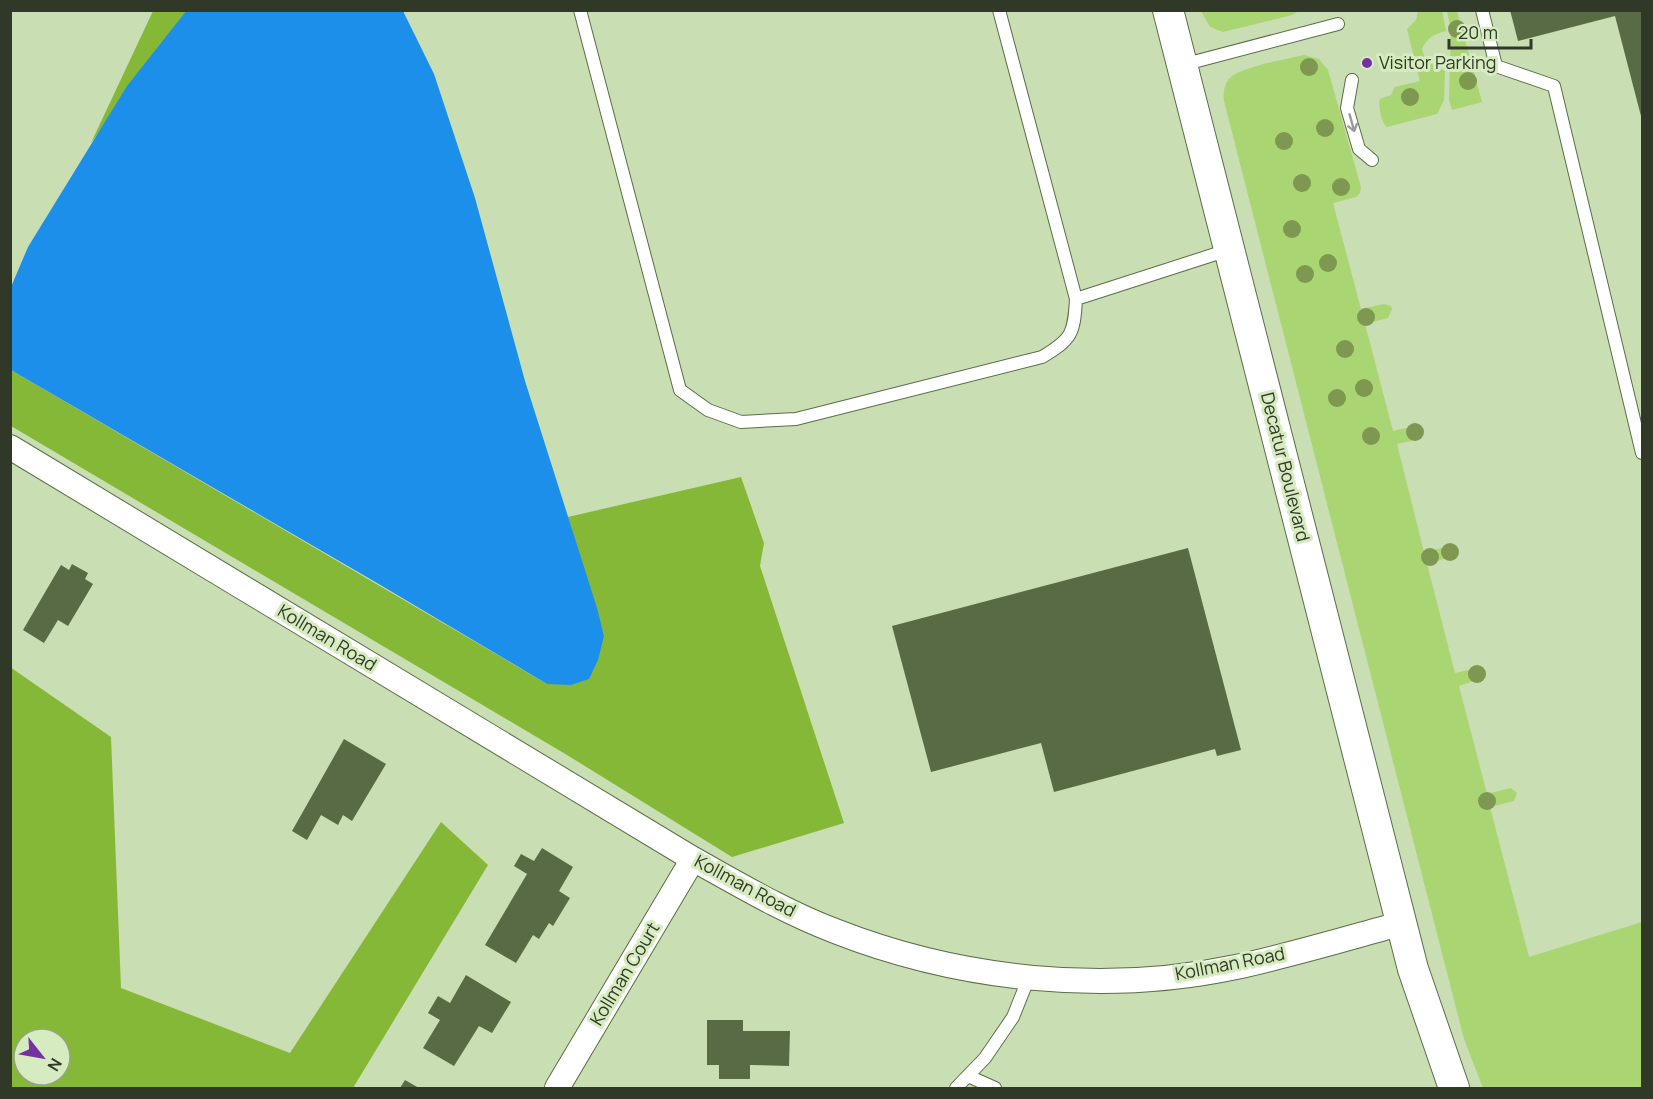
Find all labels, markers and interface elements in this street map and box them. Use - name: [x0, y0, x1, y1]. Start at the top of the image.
- scale bar: [1449, 12, 1532, 50]
- text: 20 m: [1458, 20, 1498, 44]
- place label: Visitor Parking: [1379, 50, 1496, 74]
- marker: Visitor Parking: [1360, 56, 1374, 70]
- one-way arrow: [1347, 113, 1358, 132]
- street label: Decatur Boulevard: [1256, 390, 1316, 544]
- street label: Kollman Road: [274, 598, 381, 676]
- street label: Kollman Road: [691, 848, 800, 922]
- street label: Kollman Court: [584, 917, 664, 1030]
- street label: Kollman Road: [1173, 941, 1287, 985]
- north arrow: [12, 1027, 72, 1087]
- text: N: [42, 1054, 67, 1075]

